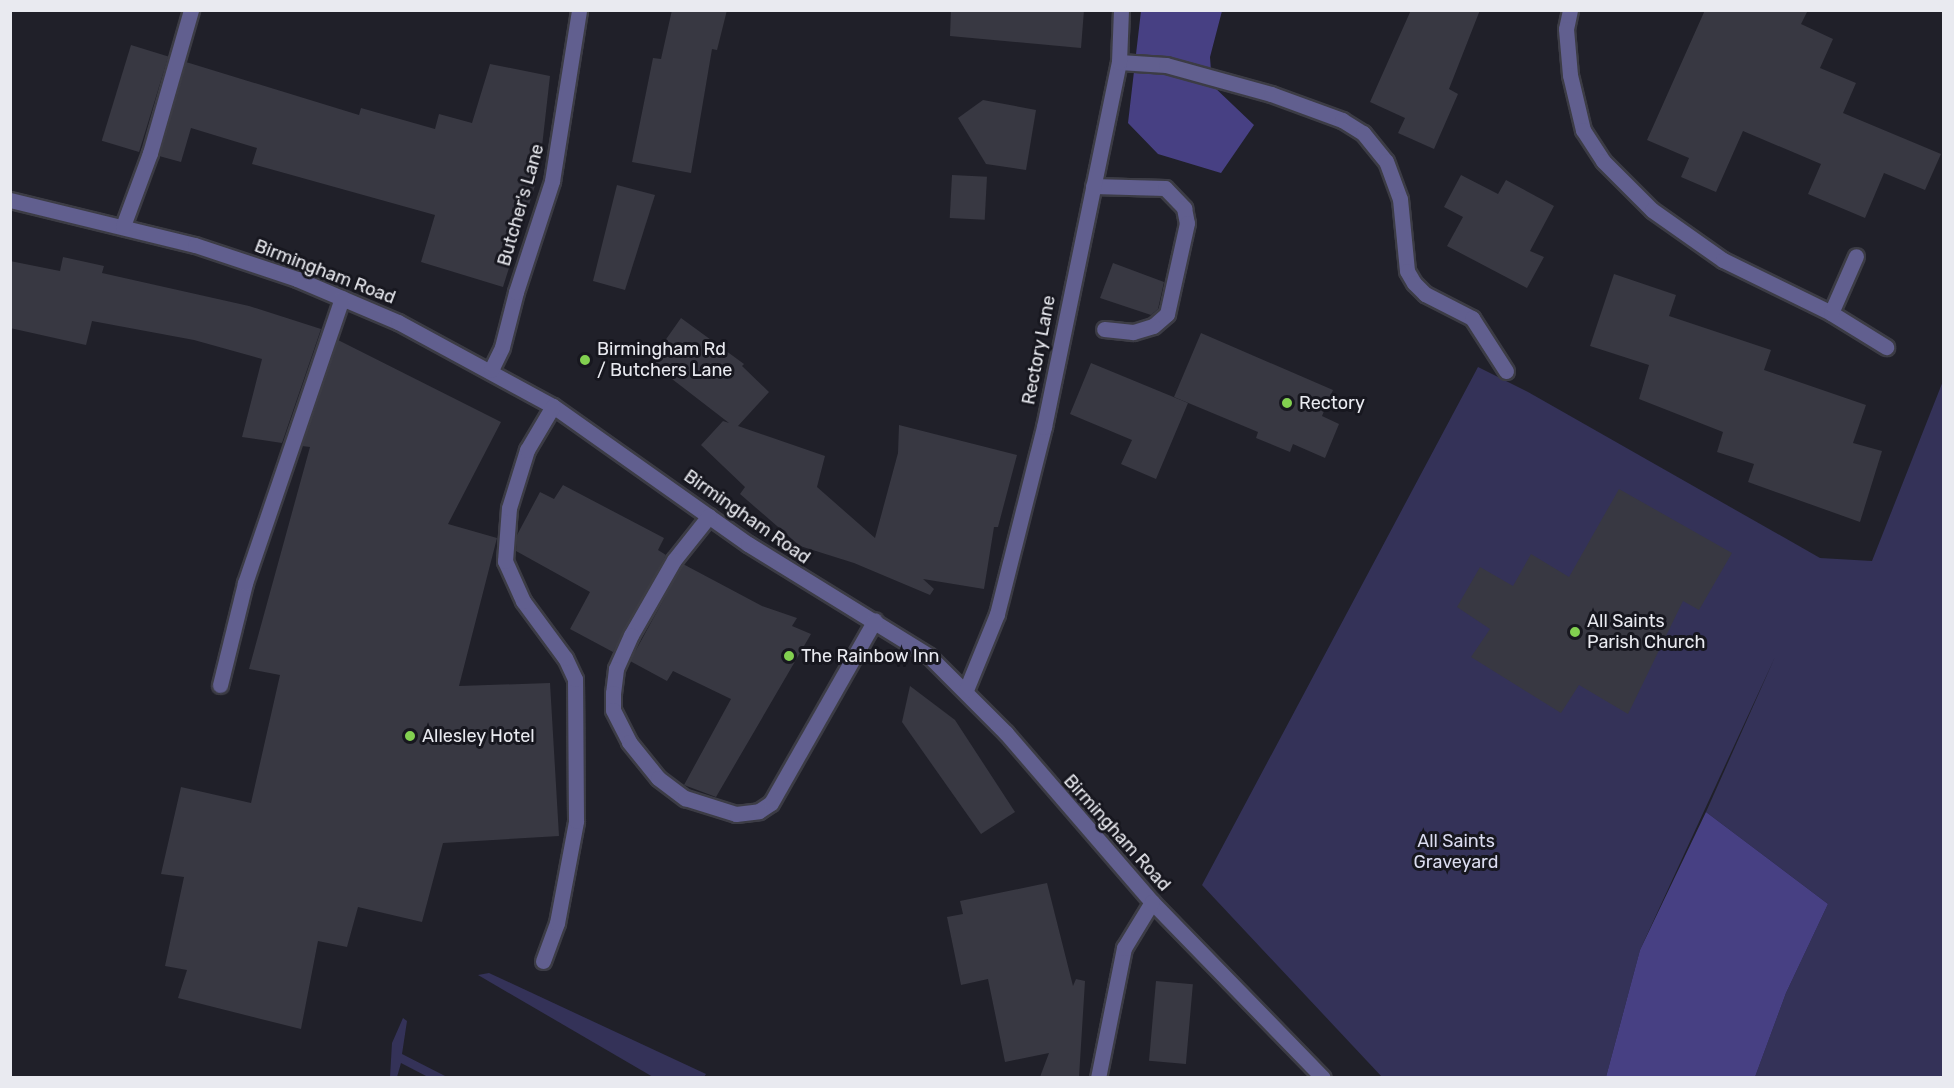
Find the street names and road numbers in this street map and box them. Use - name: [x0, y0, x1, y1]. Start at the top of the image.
- street label: Butcher's Lane: [493, 142, 549, 268]
- street label: Birmingham Road: [251, 235, 399, 309]
- street label: Rectory Lane: [1018, 293, 1060, 407]
- street label: Birmingham Road: [680, 465, 814, 569]
- street label: Birmingham Road: [1059, 770, 1175, 896]

